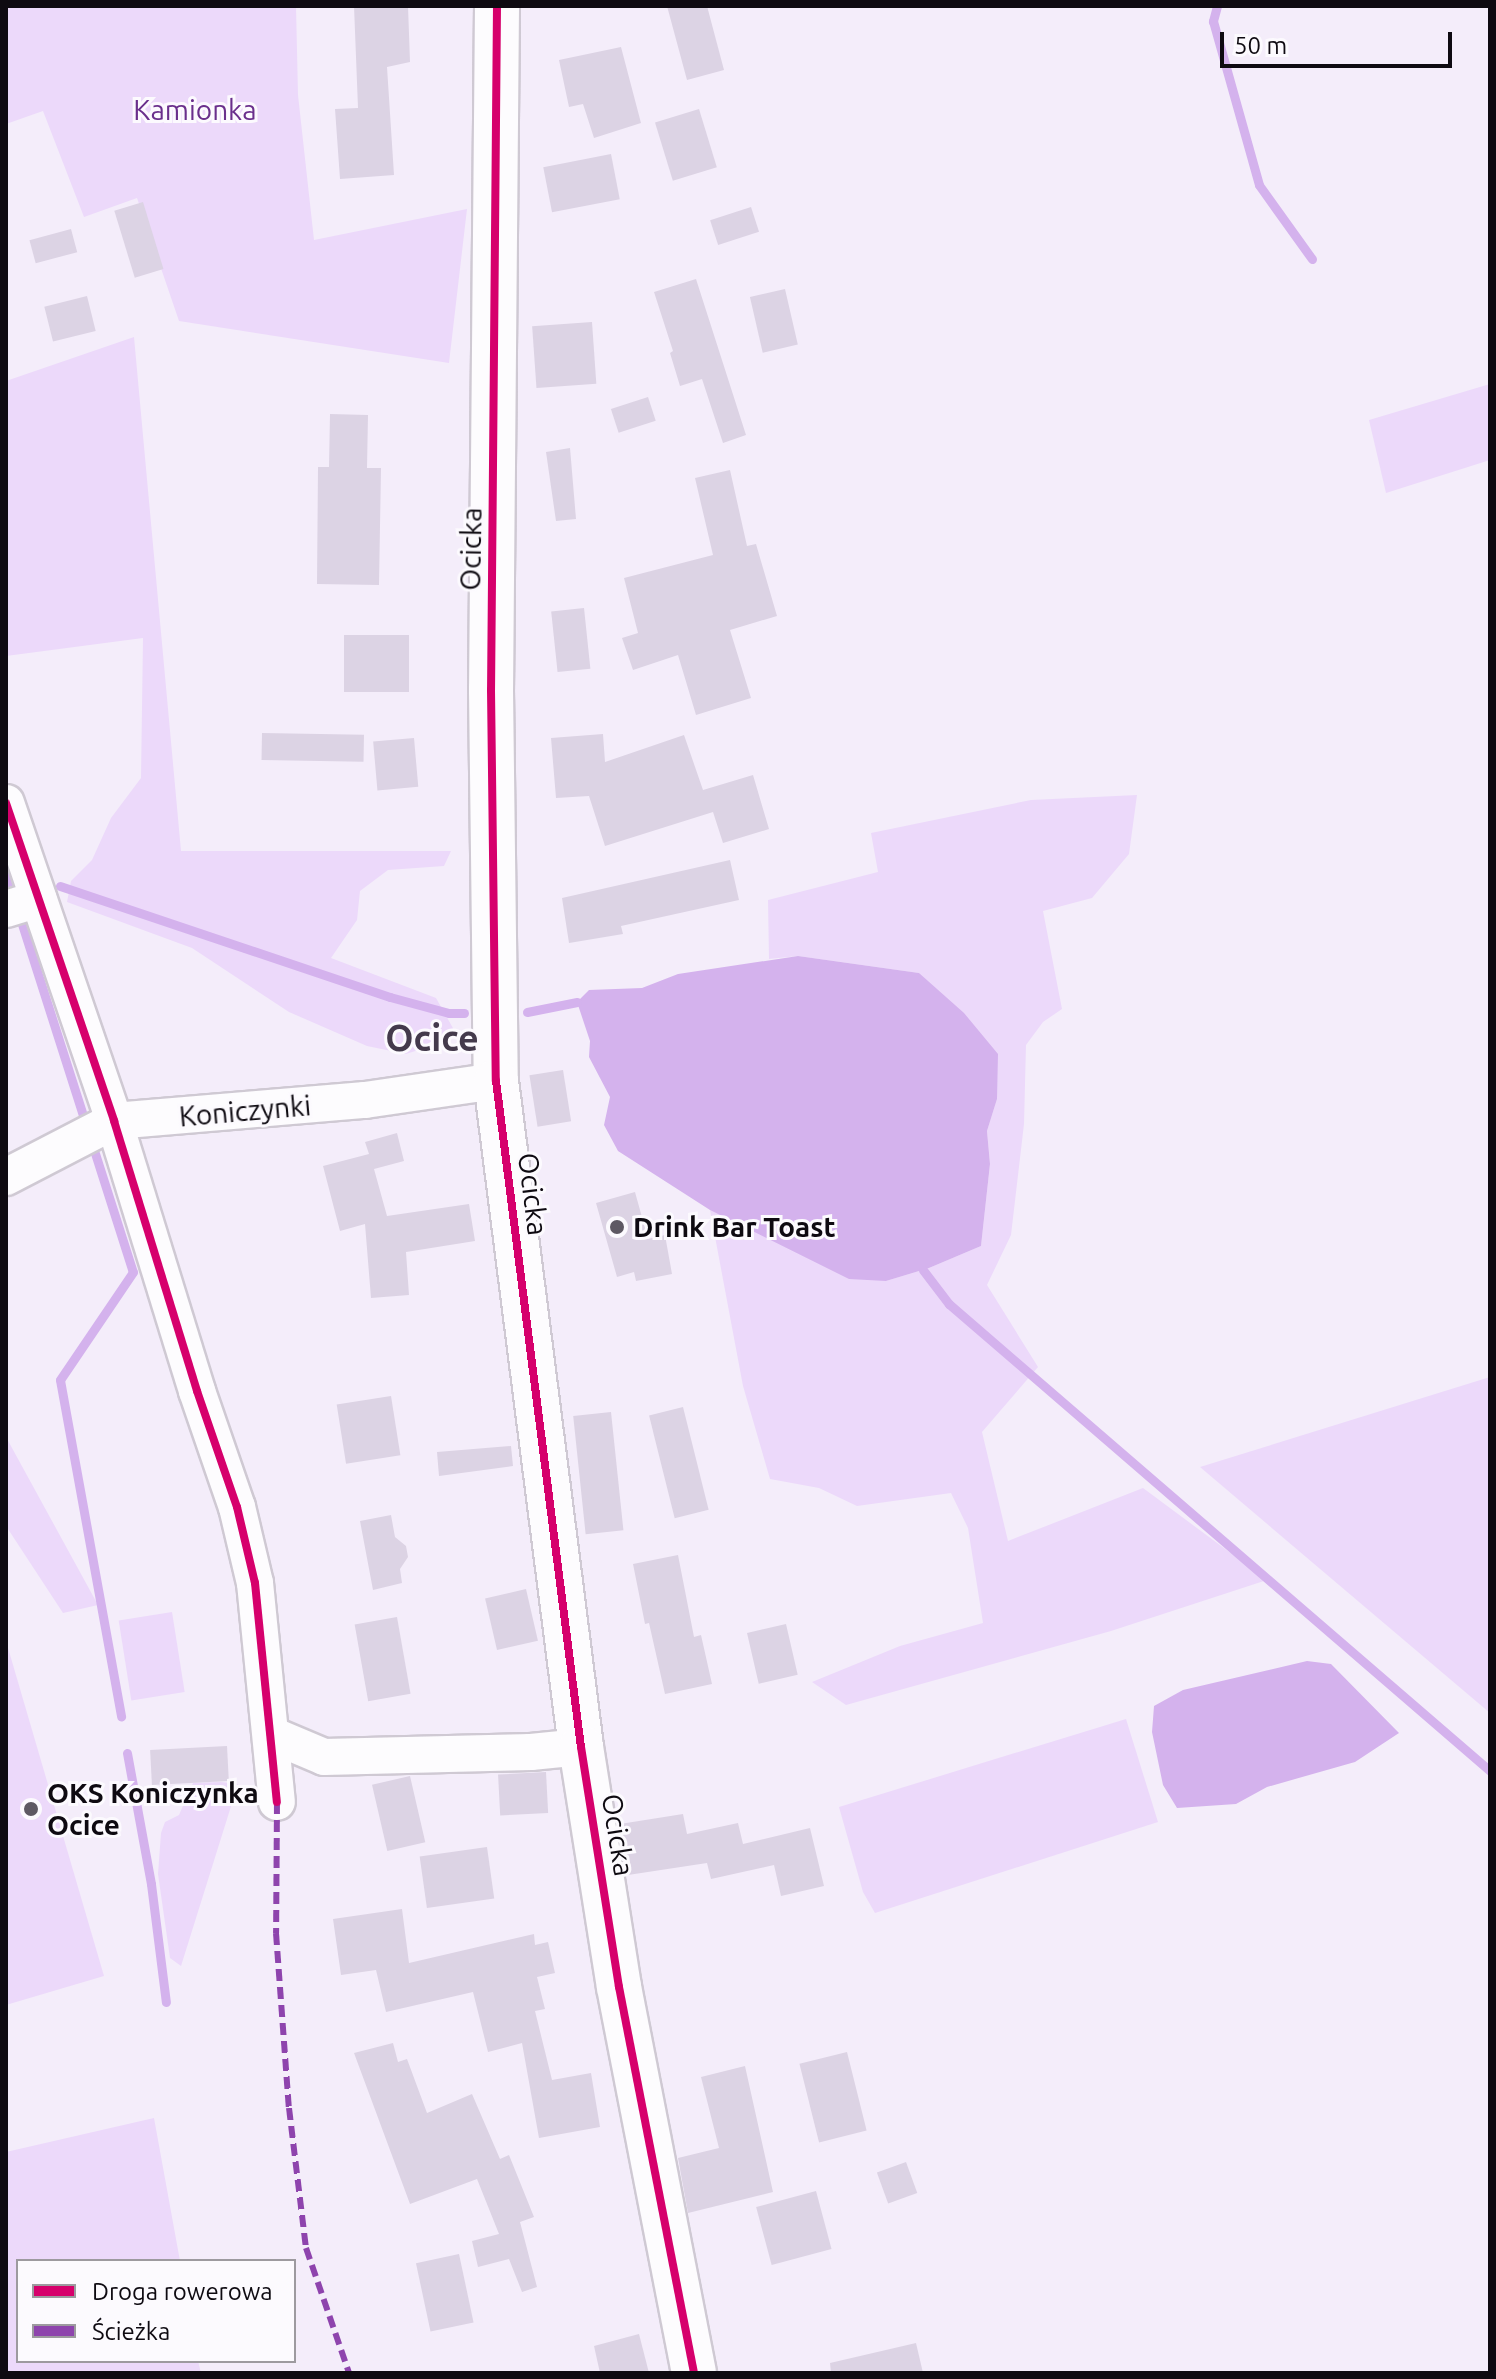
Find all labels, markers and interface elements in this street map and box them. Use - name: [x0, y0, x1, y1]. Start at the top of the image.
- scale bar: [1224, 16, 1456, 66]
- text: 50 m: [1234, 32, 1287, 59]
- park label: Kamionka: [133, 93, 257, 127]
- street label: Ocicka: [453, 507, 489, 591]
- district label: Ocice: [385, 1016, 479, 1060]
- street label: Koniczynki: [178, 1089, 312, 1133]
- street label: Ocicka: [511, 1151, 555, 1237]
- place label: Drink Bar Toast: [633, 1210, 836, 1244]
- marker: Drink Bar Toast: [608, 1218, 626, 1236]
- place label: OKS Koniczynka Ocice: [47, 1776, 259, 1842]
- street label: Ocicka: [595, 1791, 641, 1879]
- marker: OKS Koniczynka Ocice: [22, 1800, 40, 1818]
- legend: [16, 2259, 296, 2363]
- text: Droga rowerowa: [92, 2278, 273, 2305]
- text: Ścieżka: [92, 2318, 170, 2345]

